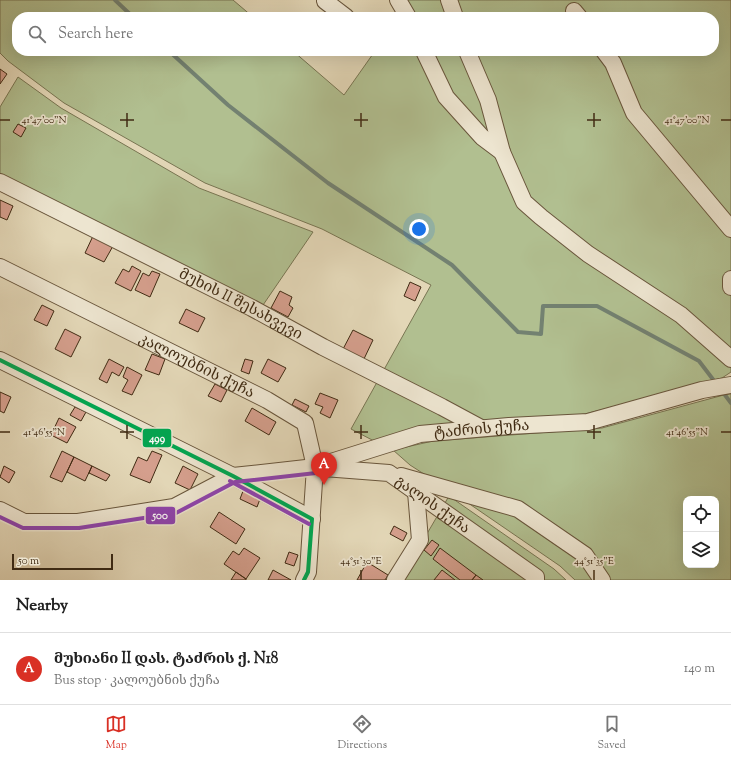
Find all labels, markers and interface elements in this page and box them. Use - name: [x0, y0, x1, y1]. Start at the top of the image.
- search box: [12, 12, 719, 56]
- icon: search: [26, 23, 48, 45]
- text: Search here: [58, 24, 133, 45]
- text: 41°47'00"N: [21, 113, 67, 128]
- text: 41°47'00"N: [664, 113, 710, 128]
- your location: [409, 219, 429, 239]
- street label: მუხის II შესახვევი: [175, 264, 306, 346]
- street label: კალოუბნის ქუჩა: [135, 329, 258, 404]
- street label: ტაძრის ქუჩა: [433, 416, 530, 445]
- text: 41°46'55"N: [23, 425, 65, 440]
- text: 41°46'55"N: [666, 425, 708, 440]
- line badge: 499: [142, 428, 172, 448]
- text: 499: [148, 431, 166, 447]
- pin: A: [311, 452, 337, 485]
- street label: გალის ქუჩა: [390, 471, 474, 539]
- map controls: [683, 496, 719, 568]
- button: locate: [683, 496, 719, 532]
- line badge: 500: [145, 506, 176, 525]
- text: 500: [151, 508, 168, 524]
- button: layers: [683, 532, 719, 568]
- scale bar: [12, 552, 113, 571]
- text: 50 m: [18, 553, 39, 569]
- text: 44°51'30"E: [340, 554, 382, 569]
- text: 44°51'35"E: [574, 554, 614, 569]
- text: Nearby: [16, 594, 68, 618]
- text: მუხიანი II დას. ტაძრის ქ. N18: [54, 649, 278, 670]
- text: A: [24, 660, 34, 678]
- text: 140 m: [684, 660, 715, 678]
- text: Bus stop · კალოუბნის ქუჩა: [54, 672, 220, 690]
- tab: Map: [105, 713, 127, 753]
- tab: Directions: [338, 713, 387, 753]
- tab: Saved: [598, 713, 626, 753]

